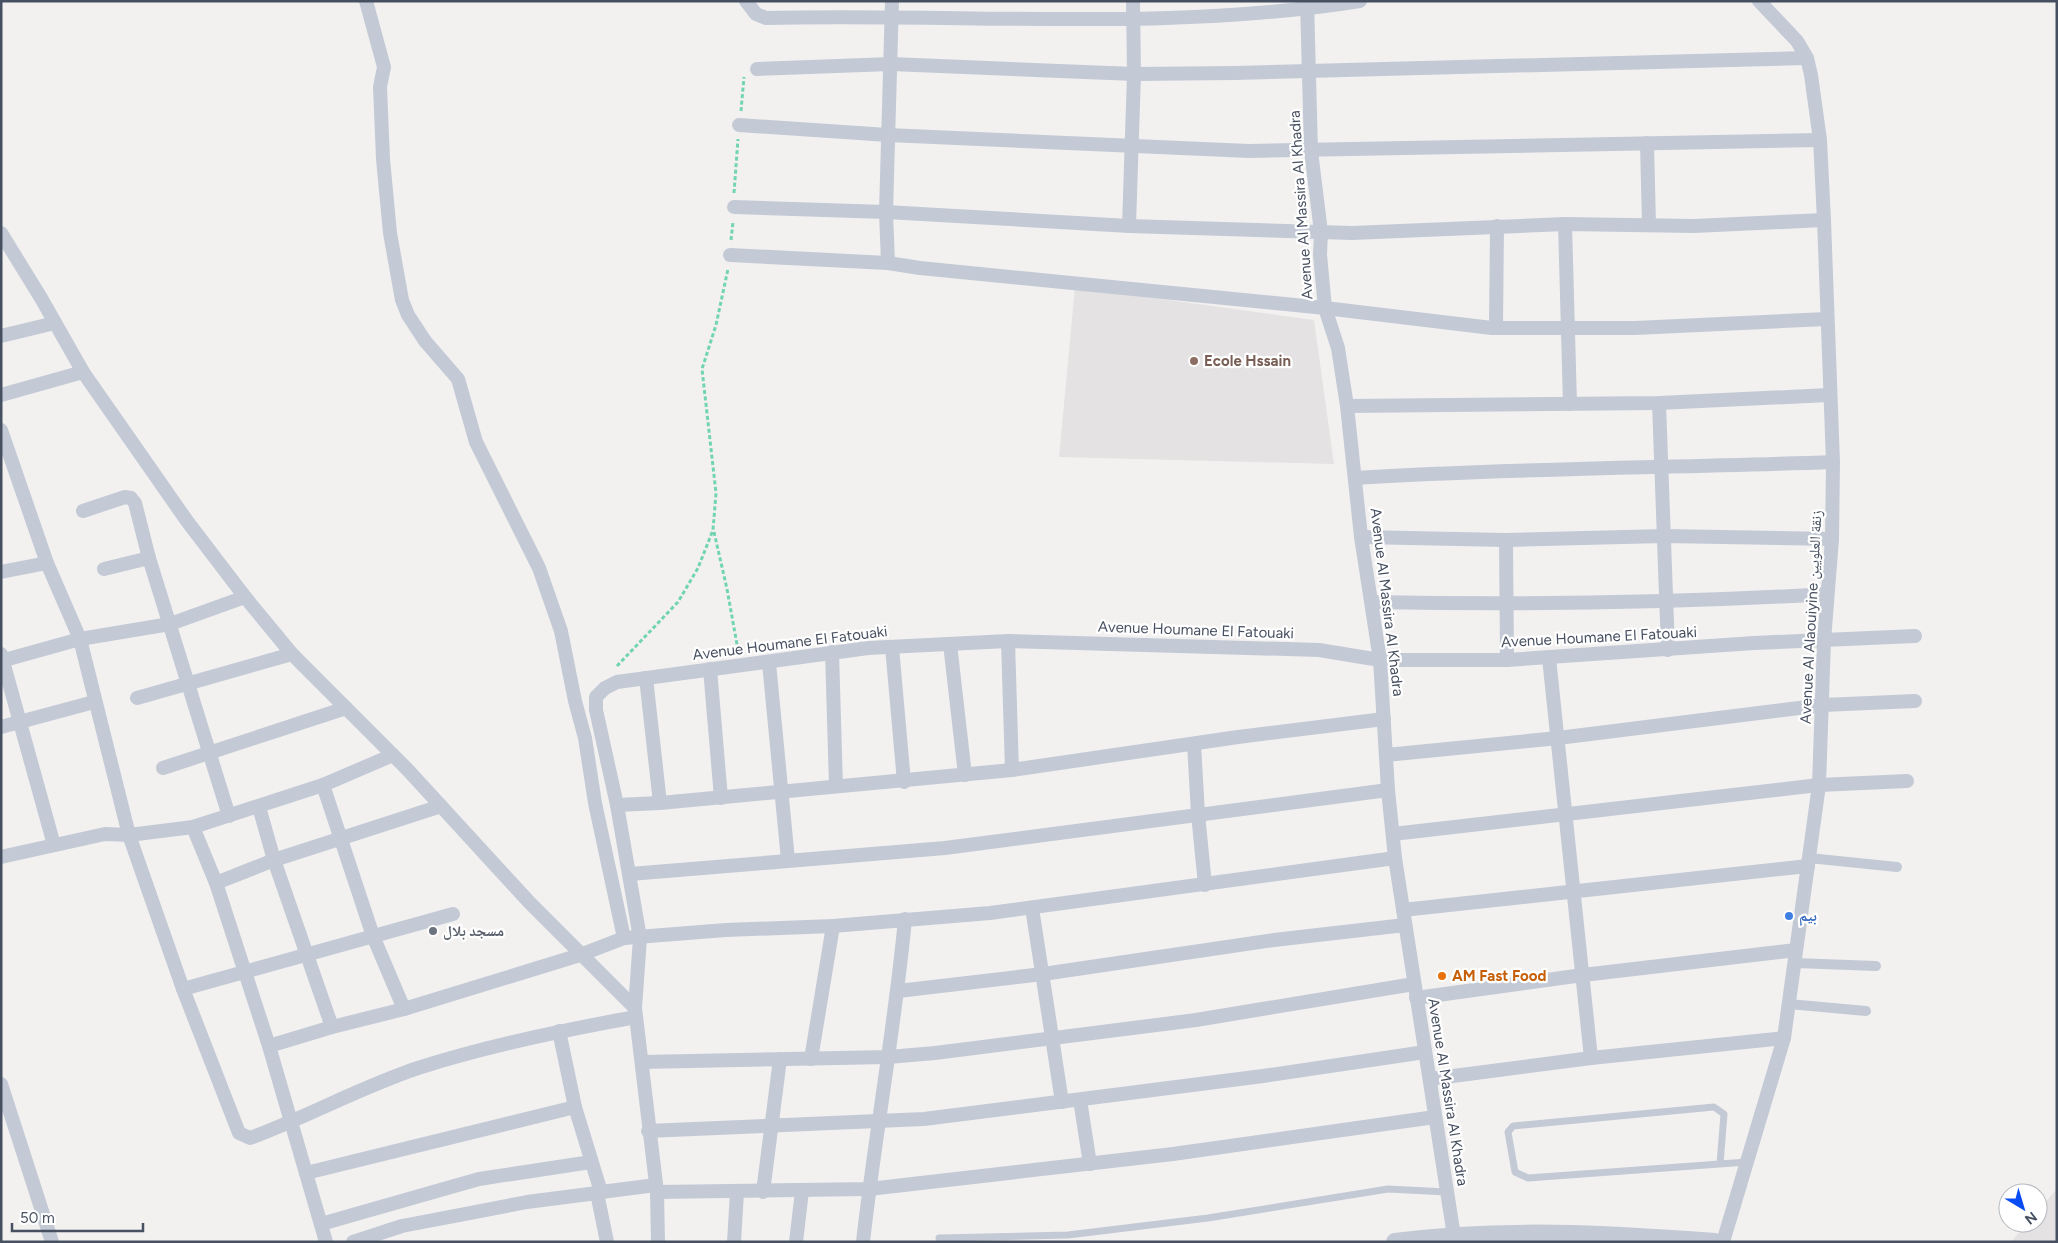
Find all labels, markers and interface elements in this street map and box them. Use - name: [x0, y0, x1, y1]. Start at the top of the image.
- street label: Avenue Al Massira Al Khadra: [1285, 110, 1317, 300]
- place label: Ecole Hssain: [1204, 352, 1291, 370]
- marker: Ecole Hssain: [1188, 355, 1200, 367]
- street label: Avenue Al Massira Al Khadra: [1367, 507, 1407, 697]
- street label: Avenue Al Alaouiyine زنقة العلويين: [1796, 509, 1827, 724]
- street label: Avenue Houmane El Fatouaki: [1098, 618, 1294, 642]
- street label: Avenue Houmane El Fatouaki: [692, 622, 888, 664]
- street label: Avenue Houmane El Fatouaki: [1501, 623, 1697, 651]
- place label: بيم: [1799, 907, 1817, 926]
- marker: بيم: [1783, 910, 1795, 922]
- place label: مسجد بلال: [443, 922, 504, 940]
- marker: مسجد بلال: [427, 925, 439, 937]
- place label: AM Fast Food: [1452, 967, 1547, 985]
- marker: AM Fast Food: [1436, 970, 1448, 982]
- street label: Avenue Al Massira Al Khadra: [1424, 997, 1472, 1187]
- north arrow: [1998, 1183, 2048, 1233]
- scale bar: [12, 1200, 144, 1232]
- text: N: [2021, 1208, 2040, 1228]
- text: 50 m: [20, 1209, 55, 1227]

